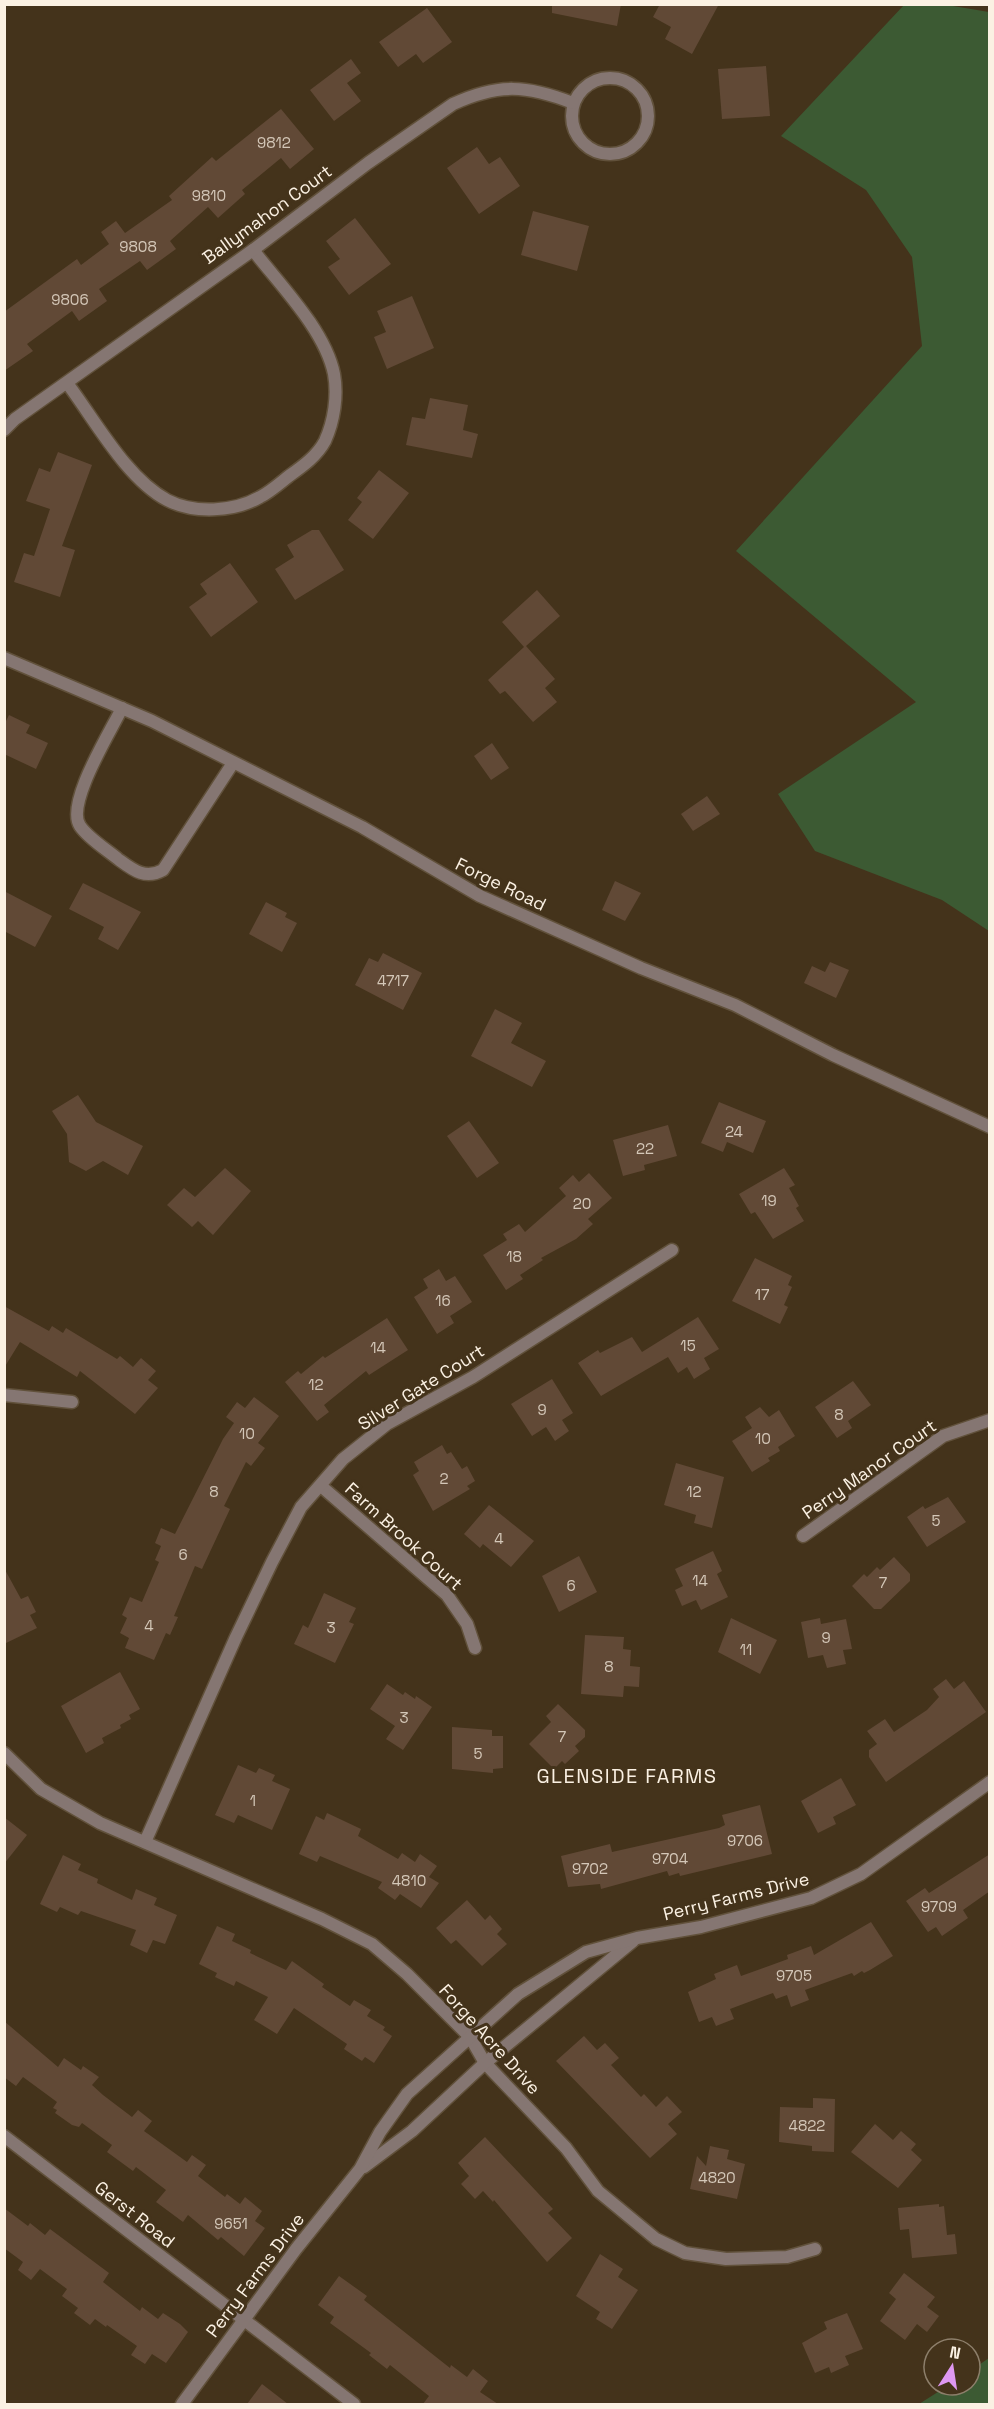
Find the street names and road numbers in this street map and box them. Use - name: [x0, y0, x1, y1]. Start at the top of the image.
- street label: Ballymahon Court: [198, 159, 336, 269]
- street label: Forge Road: [452, 852, 550, 916]
- street label: Silver Gate Court: [353, 1339, 489, 1435]
- street label: Perry Manor Court: [797, 1414, 941, 1524]
- street label: Farm Brook Court: [340, 1477, 468, 1595]
- street label: Perry Farms Drive: [661, 1867, 811, 1925]
- street label: Forge Acre Drive: [434, 1979, 546, 2099]
- street label: Gerst Road: [90, 2176, 180, 2252]
- street label: Perry Farms Drive: [201, 2208, 309, 2342]

